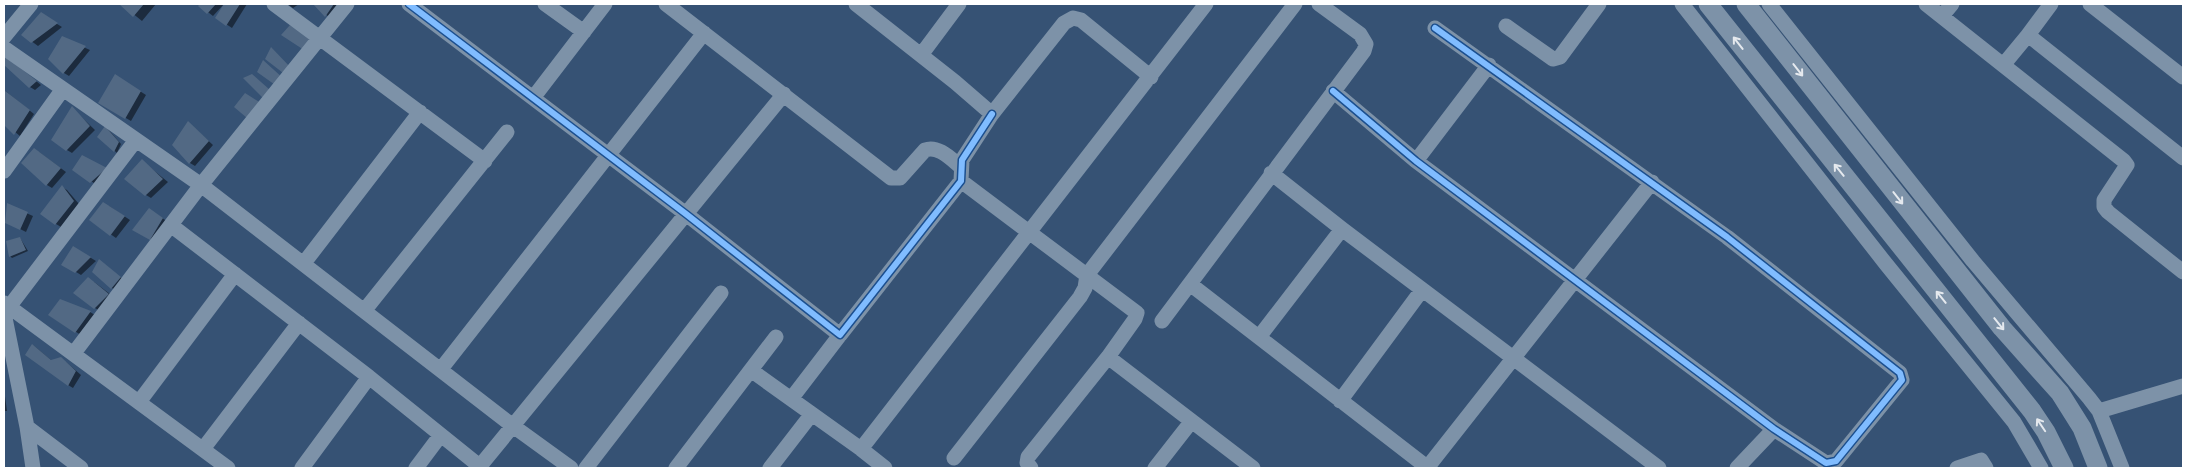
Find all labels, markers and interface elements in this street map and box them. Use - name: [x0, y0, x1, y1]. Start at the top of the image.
- one-way arrow: [1733, 37, 1744, 50]
- one-way arrow: [1792, 63, 1803, 76]
- one-way arrow: [1834, 164, 1845, 177]
- one-way arrow: [1892, 191, 1903, 204]
- one-way arrow: [1935, 291, 1946, 304]
- one-way arrow: [1994, 318, 2005, 331]
- one-way arrow: [2036, 418, 2046, 432]

